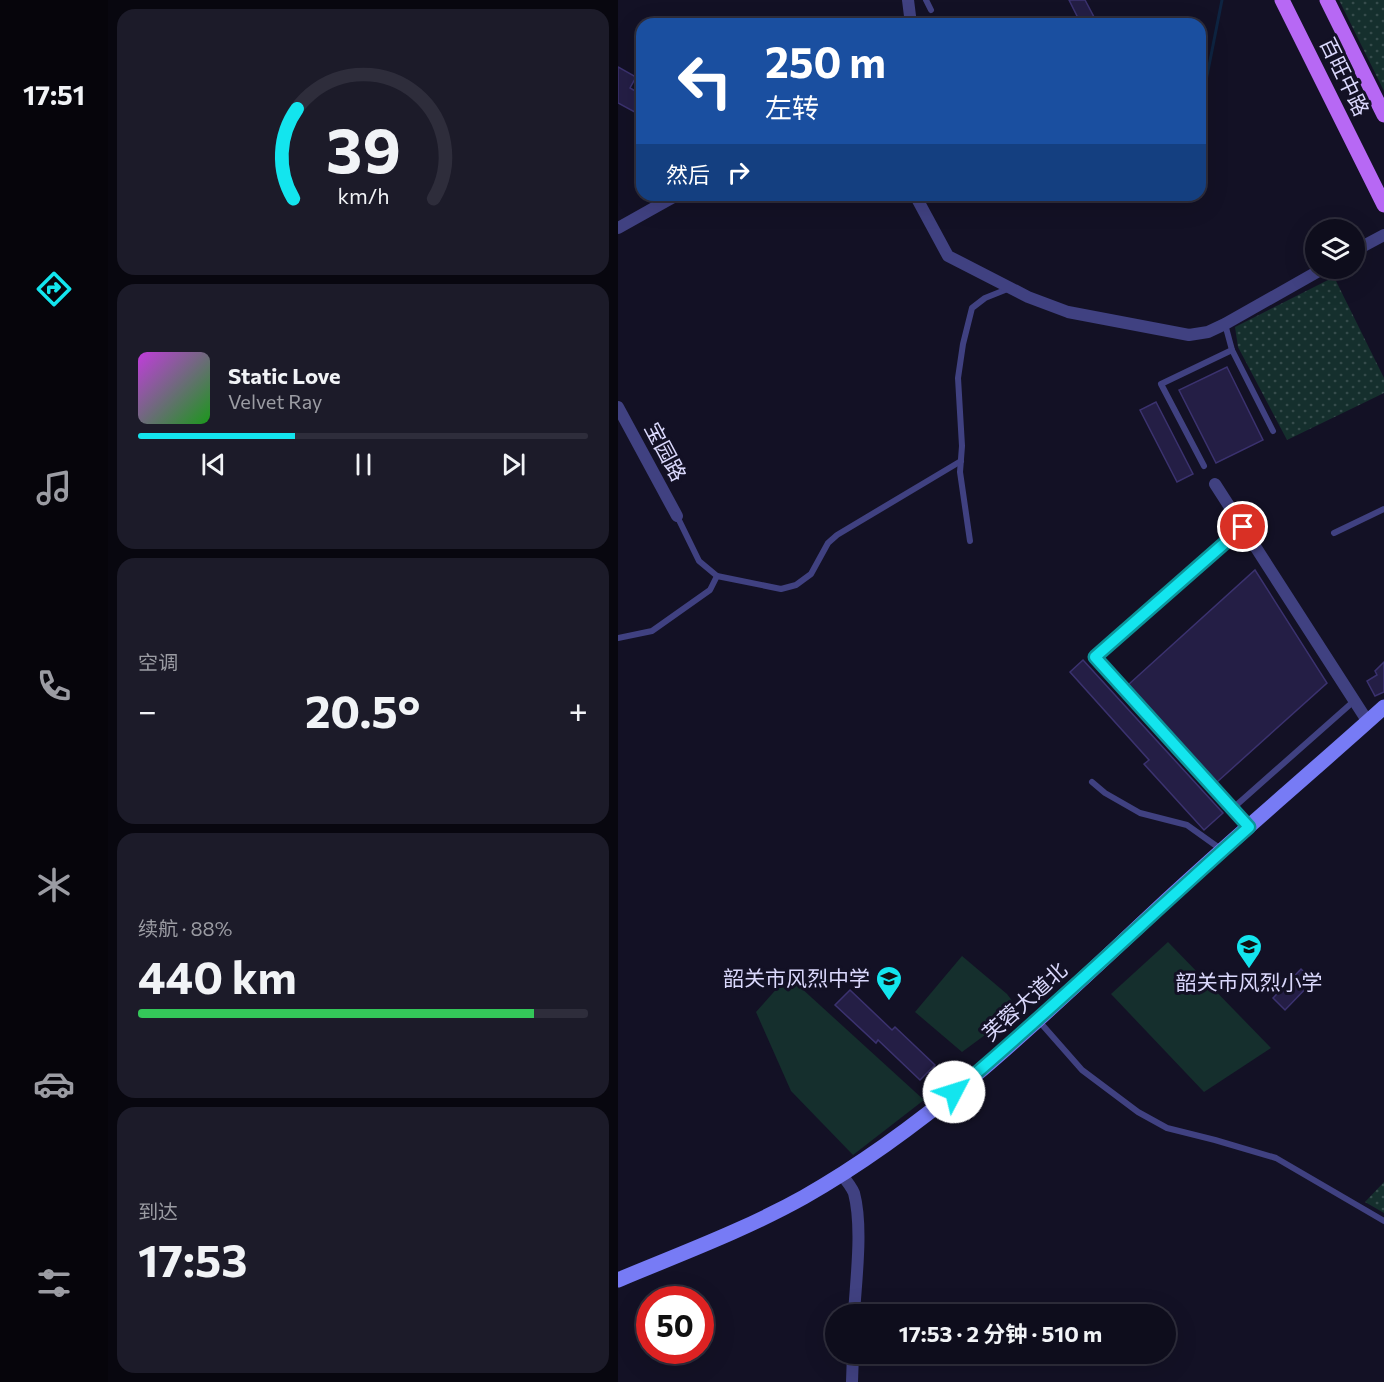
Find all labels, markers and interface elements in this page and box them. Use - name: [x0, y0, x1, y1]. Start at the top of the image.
- street label: 百旺中路: [1316, 33, 1375, 120]
- text: 250 m: [765, 35, 886, 87]
- icon: left: [666, 42, 744, 120]
- text: 17:51: [23, 78, 85, 111]
- text: 左转: [765, 91, 819, 124]
- text: 39: [326, 110, 400, 186]
- icon: right: [722, 156, 755, 189]
- text: 然后: [666, 161, 710, 188]
- text: km/h: [337, 182, 389, 208]
- map controls: [1305, 219, 1365, 279]
- button: layers: [1305, 219, 1365, 279]
- icon: directions: [33, 268, 75, 310]
- text: Static Love: [228, 362, 341, 389]
- text: Velvet Ray: [228, 389, 322, 413]
- street label: 宝园路: [640, 418, 692, 485]
- icon: previous: [197, 448, 230, 481]
- icon: pause: [347, 448, 380, 481]
- icon: next: [497, 448, 530, 481]
- icon: music: [33, 467, 75, 509]
- pin: [1217, 501, 1268, 552]
- icon: arrive: [1226, 510, 1259, 543]
- text: 空调: [138, 650, 178, 674]
- icon: phone: [33, 665, 75, 707]
- text: 20.5°: [305, 682, 420, 737]
- text: −: [138, 689, 157, 730]
- text: +: [569, 689, 588, 730]
- icon: climate: [33, 864, 75, 906]
- text: 续航 · 88%: [138, 916, 232, 940]
- school or university icon: 韶关市风烈小学: [1234, 932, 1264, 970]
- text: 440 km: [138, 948, 297, 1003]
- street label: 芙蓉大道北: [977, 956, 1071, 1045]
- school or university icon: 韶关市风烈中学: [874, 964, 904, 1002]
- place label: 韶关市风烈中学: [723, 965, 870, 990]
- place label: 韶关市风烈小学: [1176, 969, 1323, 994]
- position arrow: [922, 1060, 986, 1124]
- icon: car: [33, 1063, 75, 1105]
- text: 到达: [138, 1199, 178, 1223]
- text: 17:53: [138, 1231, 247, 1286]
- icon: filters: [33, 1262, 75, 1304]
- speed limit sign: 50: [636, 1286, 714, 1364]
- text: 17:53 · 2 分钟 · 510 m: [899, 1320, 1102, 1347]

